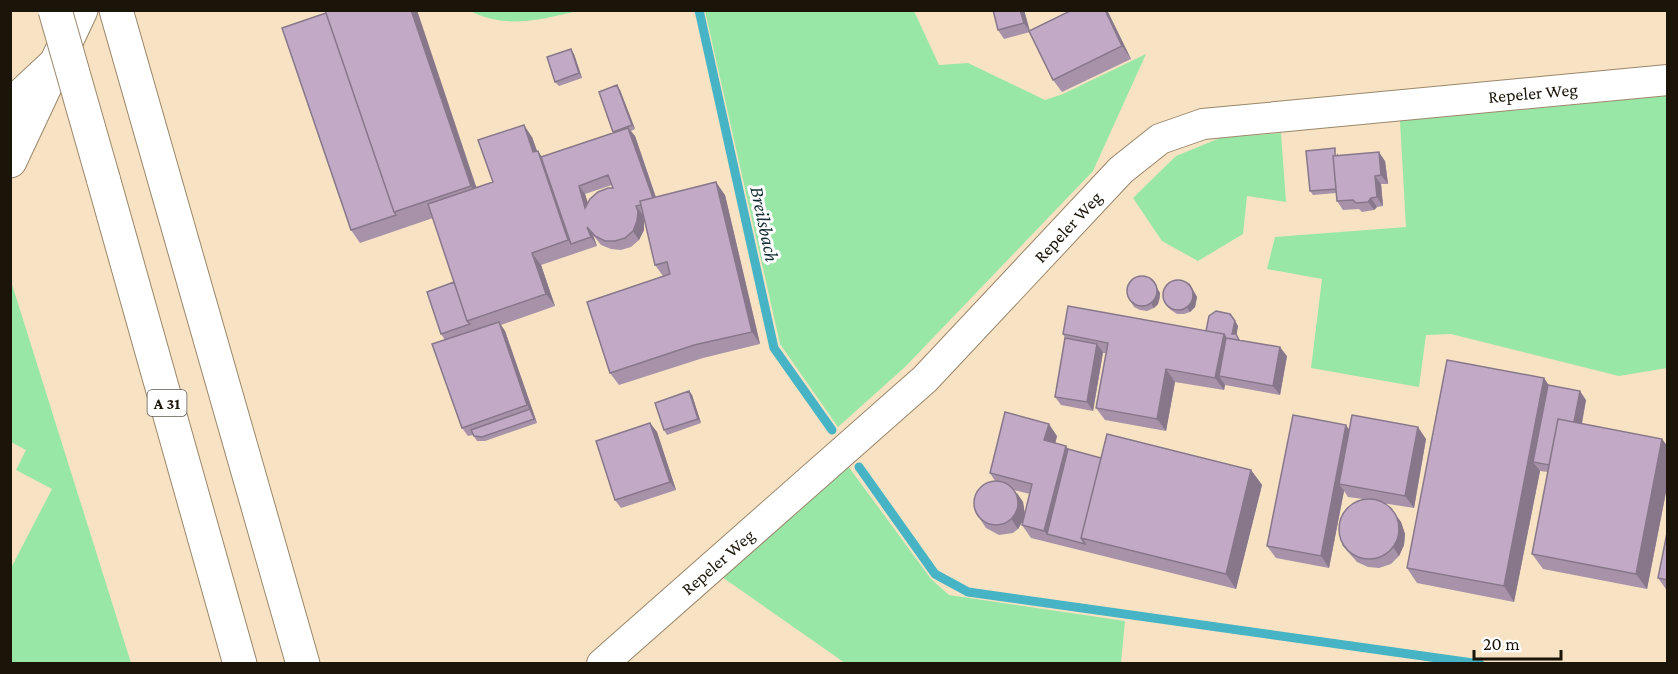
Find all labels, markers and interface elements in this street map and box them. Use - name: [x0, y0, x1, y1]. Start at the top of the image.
- street label: Repeler Weg: [1487, 79, 1579, 107]
- water label: Breilsbach: [746, 184, 784, 264]
- street label: Repeler Weg: [1030, 187, 1106, 267]
- road number: A 31: [148, 390, 186, 416]
- street label: Repeler Weg: [678, 525, 759, 599]
- scale bar: [1474, 623, 1561, 661]
- text: 20 m: [1483, 634, 1520, 654]

